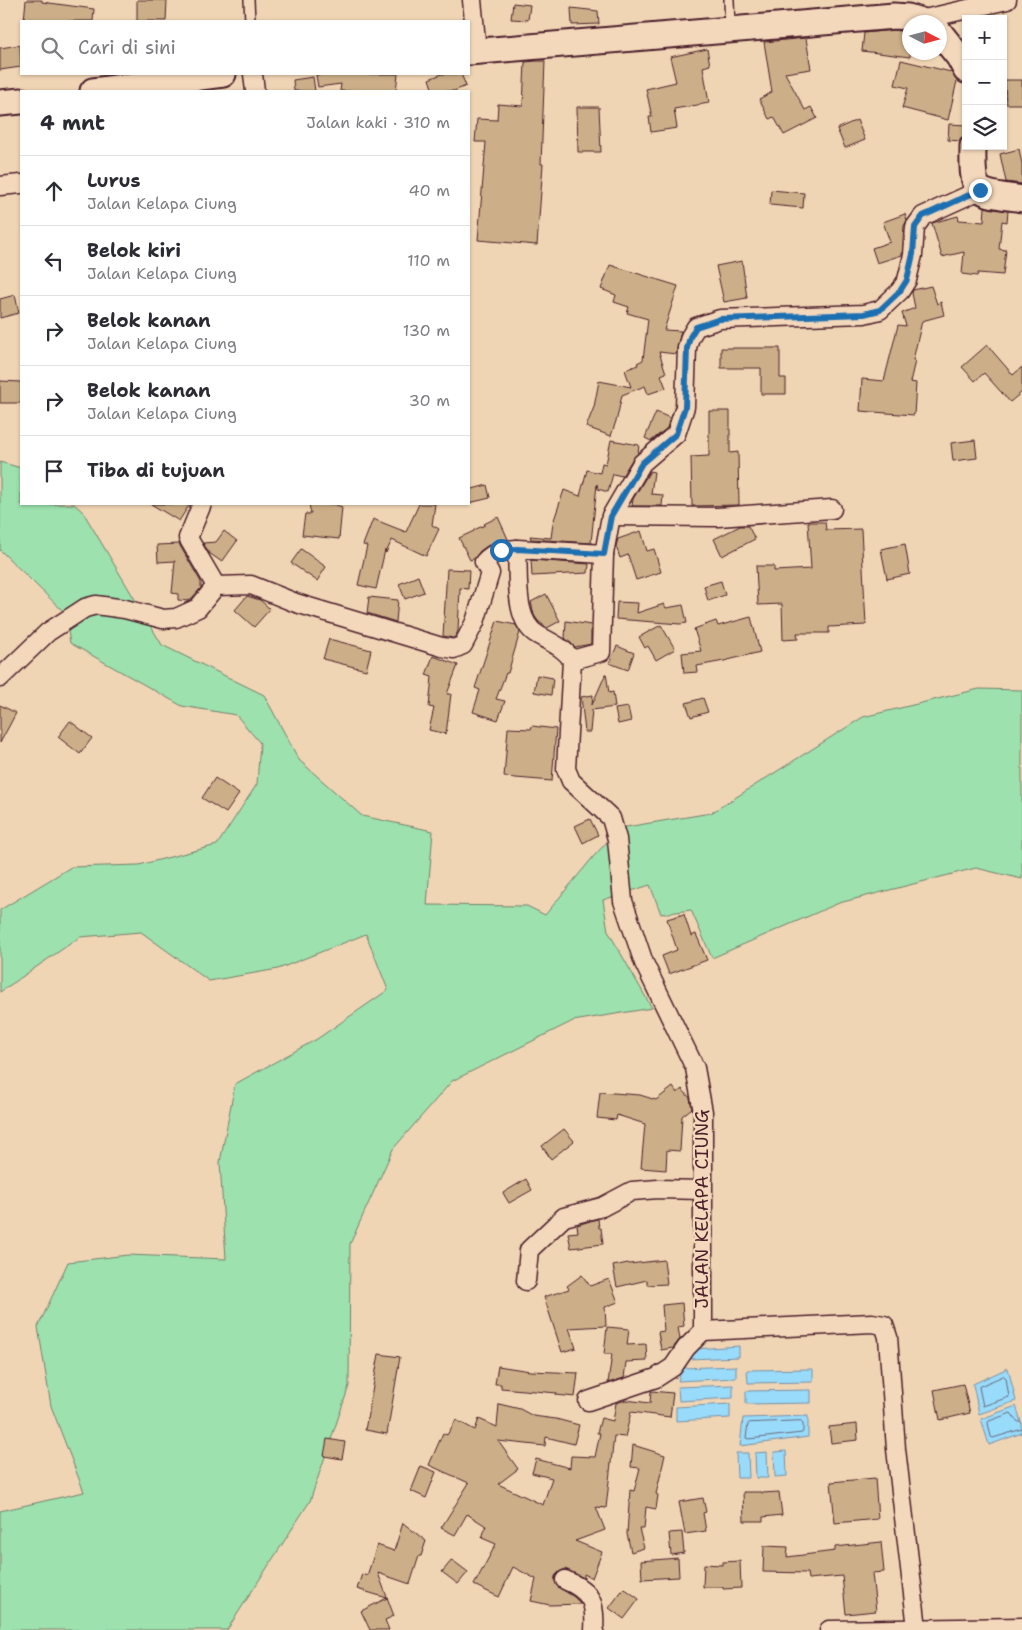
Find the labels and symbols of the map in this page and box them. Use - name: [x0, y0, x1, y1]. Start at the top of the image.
- north arrow: [902, 15, 947, 60]
- route end: [969, 179, 992, 202]
- route start: [490, 539, 513, 562]
- street label: JALAN KELAPA CIUNG: [690, 1109, 714, 1309]

